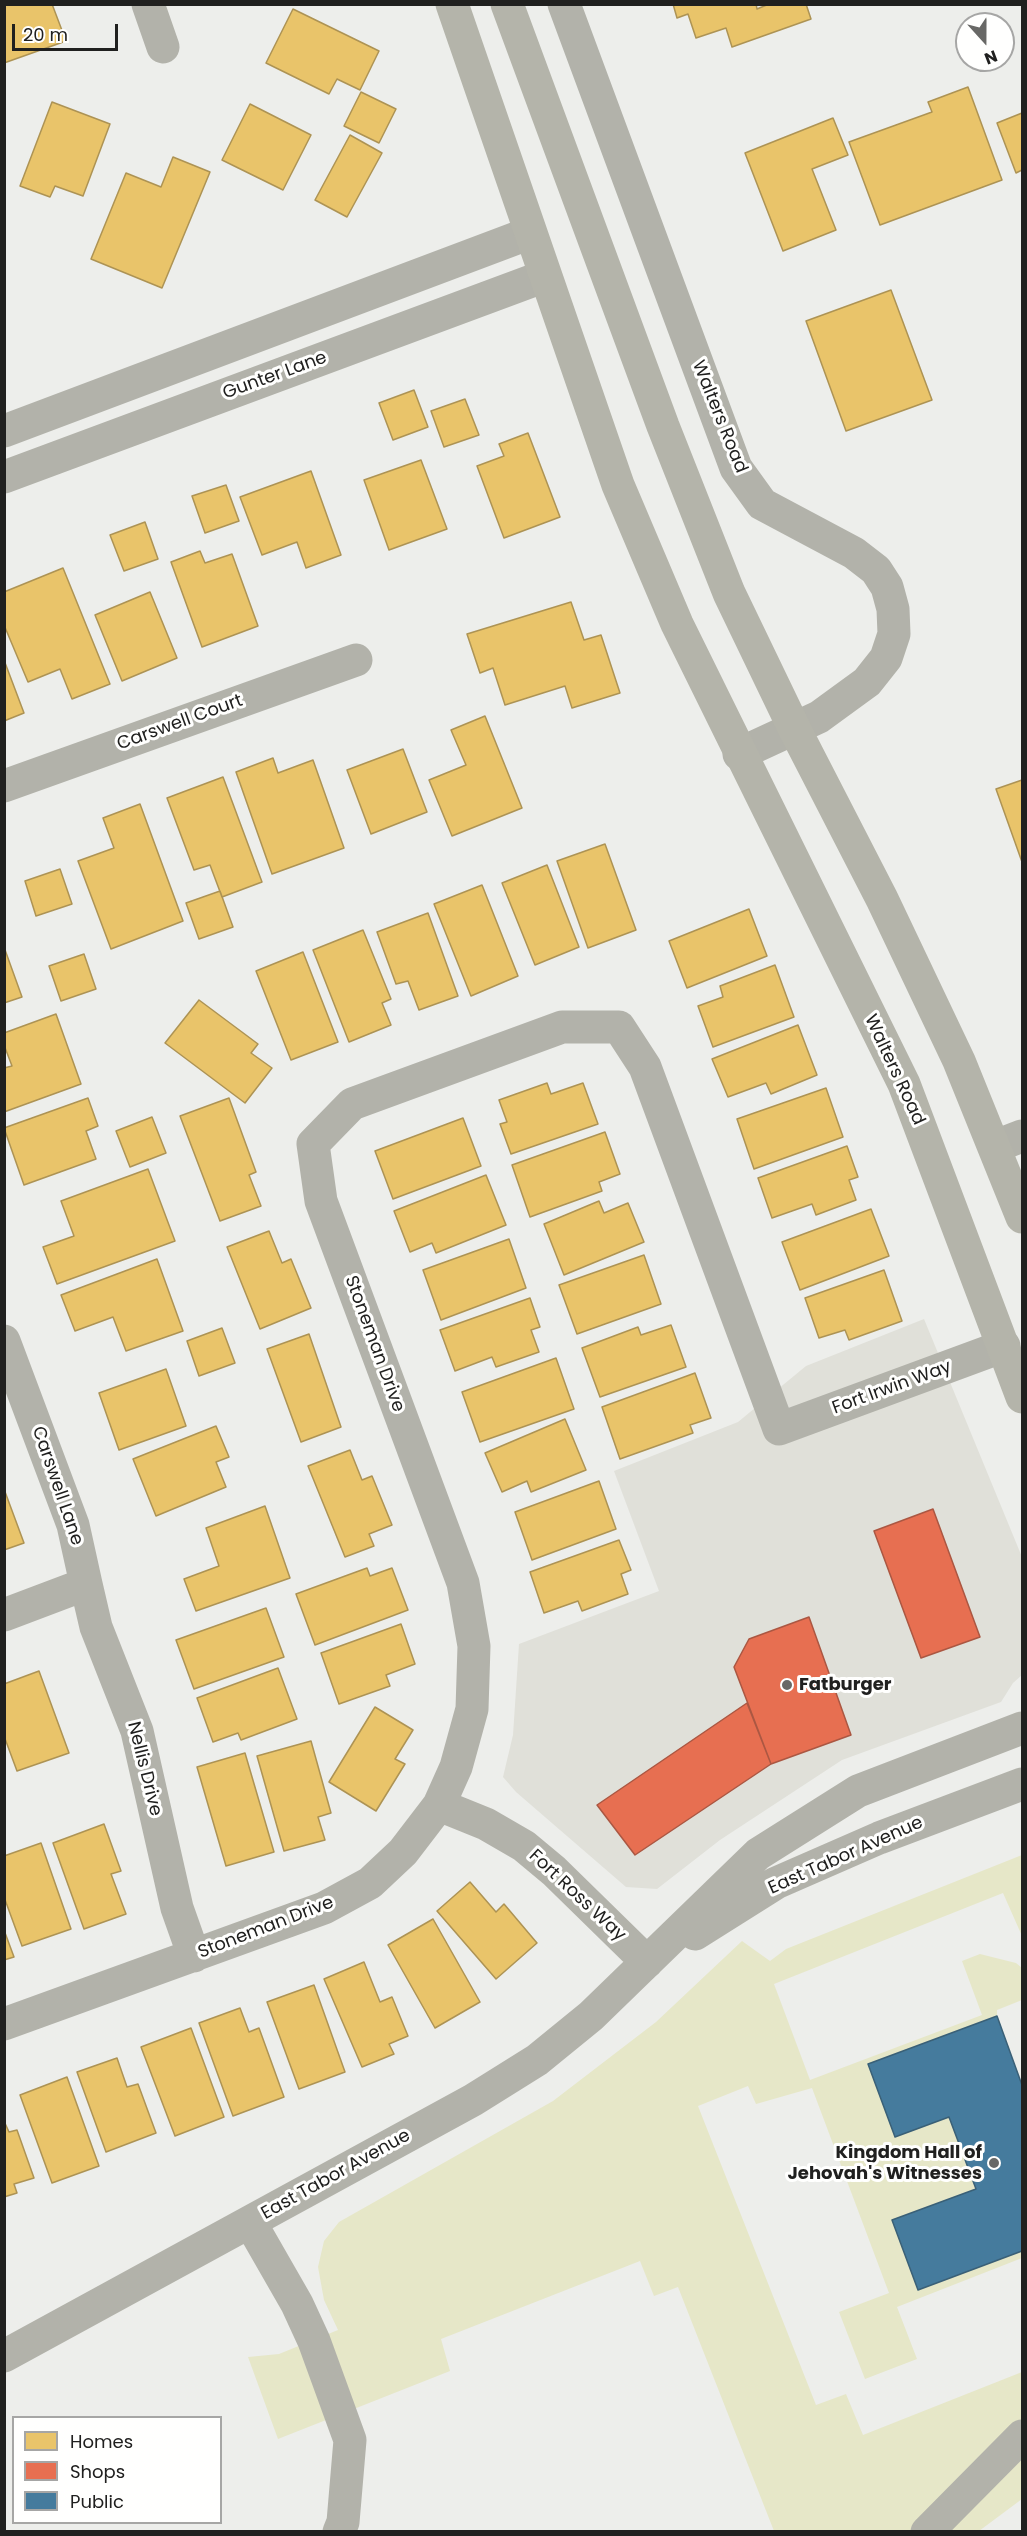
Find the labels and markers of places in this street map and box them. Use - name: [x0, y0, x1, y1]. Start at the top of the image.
- place label: Fatburger: [799, 1674, 891, 1696]
- marker: Fatburger: [780, 1678, 794, 1692]
- place label: Kingdom Hall of Jehovah's Witnesses: [787, 2142, 982, 2184]
- marker: Kingdom Hall of Jehovah's Witnesses: [987, 2156, 1001, 2170]

